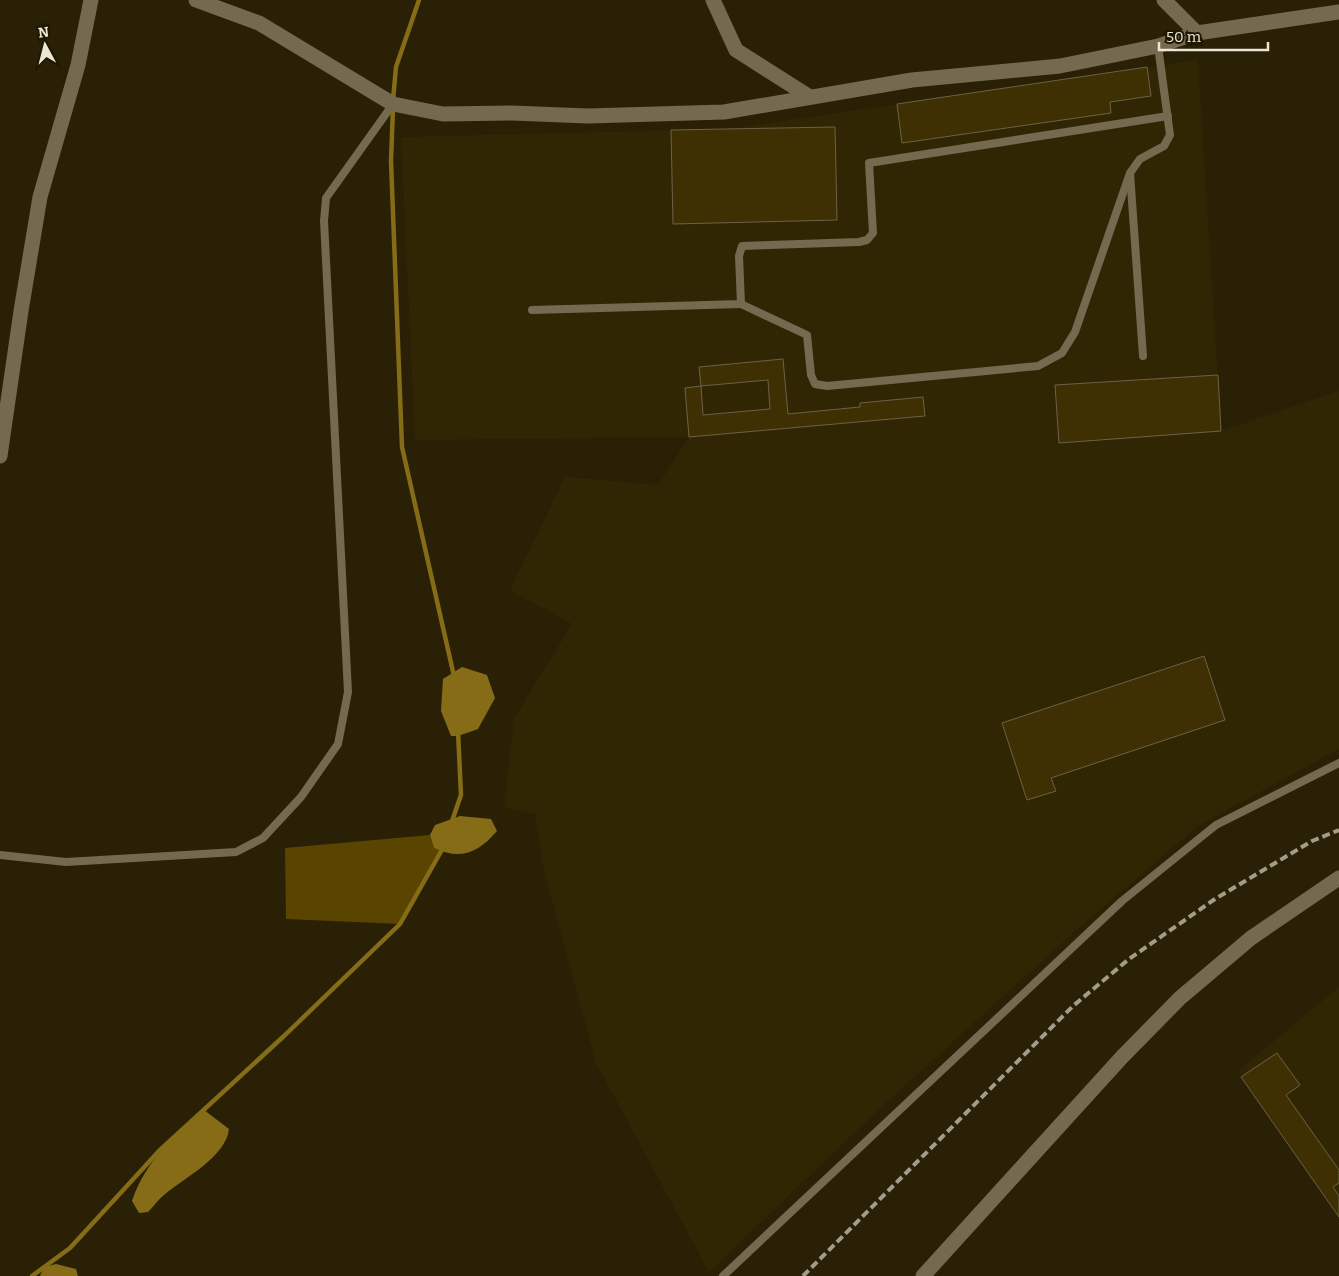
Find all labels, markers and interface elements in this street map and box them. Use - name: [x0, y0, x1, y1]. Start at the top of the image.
- north arrow: [20, 20, 70, 70]
- scale bar: [1159, 20, 1268, 52]
- text: N: [37, 23, 50, 42]
- text: 50 m: [1166, 28, 1202, 46]

